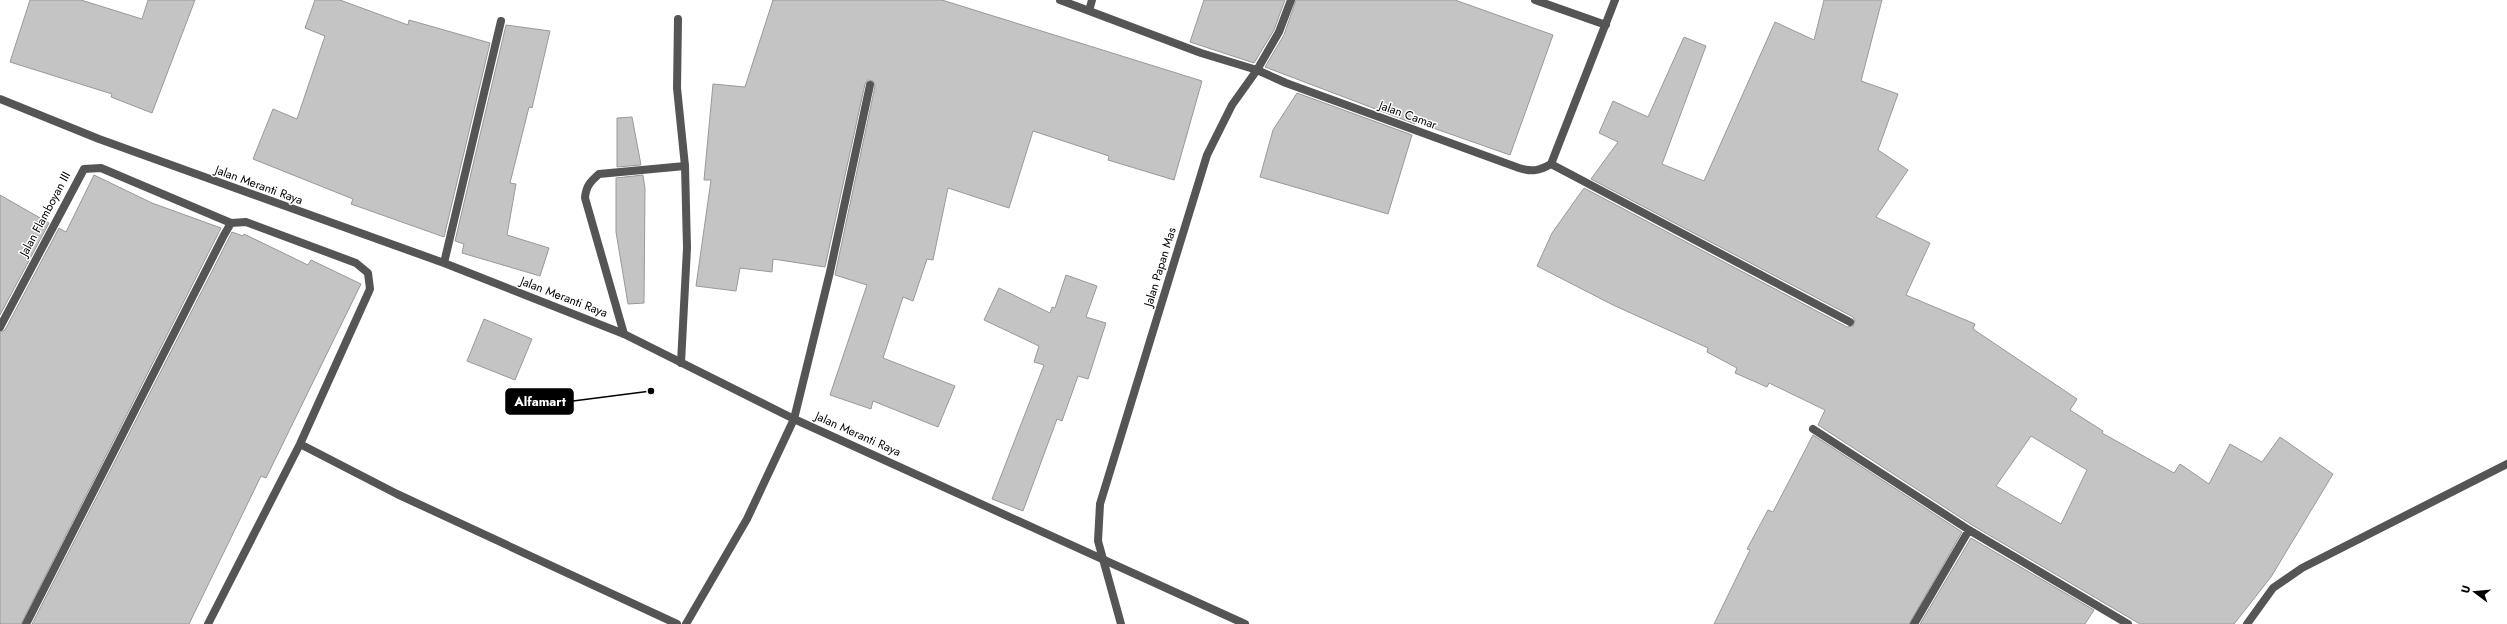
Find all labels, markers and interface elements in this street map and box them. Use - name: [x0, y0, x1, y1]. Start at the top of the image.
- street label: Jalan Camar: [1375, 96, 1440, 134]
- street label: Jalan Meranti Raya: [211, 160, 306, 209]
- street label: Jalan Flamboyan III: [14, 168, 75, 261]
- street label: Jalan Papan Mas: [1139, 225, 1181, 311]
- street label: Jalan Meranti Raya: [516, 271, 610, 322]
- callout: Alfamart: [506, 389, 573, 414]
- text: Alfamart: [513, 392, 567, 411]
- street label: Jalan Meranti Raya: [810, 406, 904, 461]
- north arrow: [2455, 572, 2495, 612]
- text: U: [2457, 583, 2474, 595]

